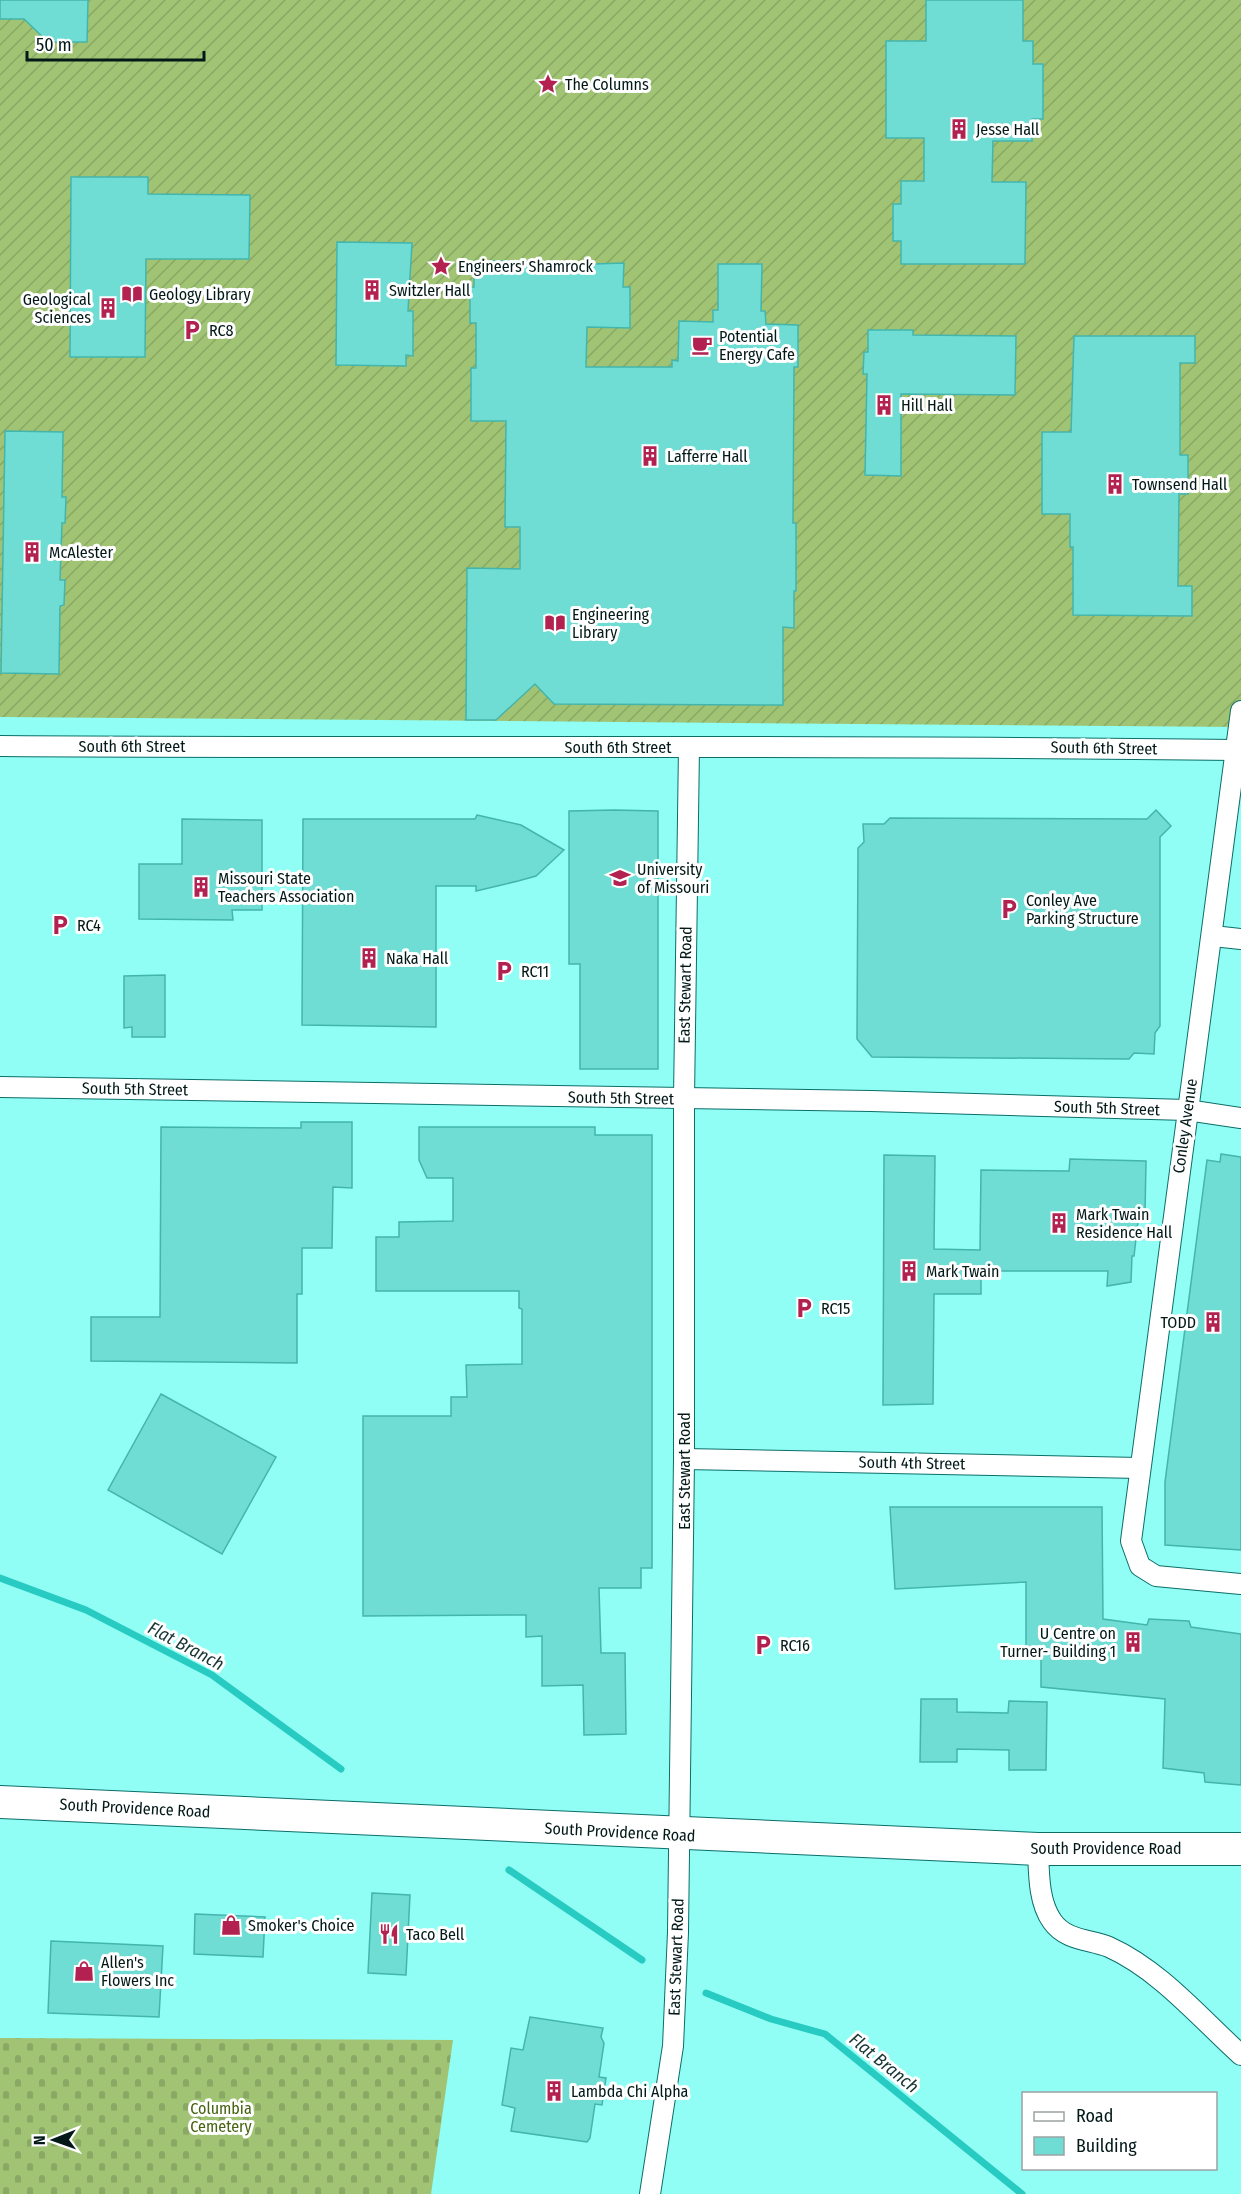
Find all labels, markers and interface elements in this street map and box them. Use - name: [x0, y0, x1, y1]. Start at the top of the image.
- scale bar: [27, 24, 204, 62]
- text: 50 m: [36, 34, 72, 56]
- place icon: The Columns: [536, 72, 560, 96]
- place label: The Columns: [565, 75, 649, 94]
- building icon: Jesse Hall: [947, 117, 971, 141]
- place label: Jesse Hall: [976, 120, 1039, 139]
- place icon: Engineers' Shamrock: [429, 254, 453, 278]
- place label: Engineers' Shamrock: [458, 257, 593, 276]
- building icon: Switzler Hall: [360, 278, 384, 302]
- place label: Switzler Hall: [389, 281, 470, 300]
- library icon: Geology Library: [120, 282, 144, 306]
- place label: Geology Library: [149, 285, 252, 304]
- place label: Geological Sciences: [23, 290, 91, 327]
- building icon: Geological Sciences: [96, 296, 120, 320]
- parking icon: RC8: [180, 318, 204, 342]
- place label: RC8: [209, 321, 233, 340]
- place label: Potential Energy Cafe: [719, 327, 795, 364]
- cafe icon: Potential Energy Cafe: [690, 333, 714, 357]
- building icon: Hill Hall: [872, 393, 896, 417]
- place label: Hill Hall: [901, 396, 953, 415]
- building icon: Lafferre Hall: [638, 444, 662, 468]
- place label: Lafferre Hall: [667, 447, 748, 466]
- building icon: Townsend Hall: [1103, 472, 1127, 496]
- place label: Townsend Hall: [1132, 475, 1227, 494]
- building icon: McAlester: [20, 540, 44, 564]
- place label: McAlester: [49, 543, 113, 562]
- place label: Engineering Library: [572, 605, 650, 642]
- library icon: Engineering Library: [543, 611, 567, 635]
- street label: South 6th Street: [79, 737, 186, 756]
- street label: South 6th Street: [565, 738, 672, 757]
- street label: South 6th Street: [1050, 738, 1158, 758]
- place label: University of Missouri: [637, 860, 709, 897]
- school or university icon: University of Missouri: [608, 866, 632, 890]
- place label: Missouri State Teachers Association: [218, 869, 354, 906]
- building icon: Missouri State Teachers Association: [189, 875, 213, 899]
- place label: Conley Ave Parking Structure: [1026, 891, 1139, 928]
- parking icon: Conley Ave Parking Structure: [997, 897, 1021, 921]
- parking icon: RC4: [48, 913, 72, 937]
- place label: RC4: [77, 916, 101, 935]
- street label: East Stewart Road: [674, 926, 696, 1044]
- building icon: Naka Hall: [357, 946, 381, 970]
- place label: Naka Hall: [386, 949, 448, 968]
- parking icon: RC11: [492, 959, 516, 983]
- place label: RC11: [521, 962, 549, 981]
- street label: Conley Avenue: [1169, 1077, 1201, 1175]
- street label: South 5th Street: [82, 1079, 189, 1099]
- street label: South 5th Street: [568, 1088, 675, 1108]
- street label: South 5th Street: [1054, 1097, 1161, 1119]
- place label: Mark Twain Residence Hall: [1076, 1205, 1172, 1242]
- building icon: Mark Twain Residence Hall: [1047, 1211, 1071, 1235]
- building icon: Mark Twain: [897, 1259, 921, 1283]
- place label: Mark Twain: [926, 1262, 1000, 1281]
- parking icon: RC15: [792, 1296, 816, 1320]
- place label: RC15: [821, 1299, 850, 1318]
- building icon: TODD: [1201, 1310, 1225, 1334]
- place label: TODD: [1161, 1313, 1196, 1332]
- street label: East Stewart Road: [675, 1412, 694, 1530]
- street label: South 4th Street: [859, 1453, 966, 1473]
- water label: Flat Branch: [144, 1617, 228, 1675]
- place label: U Centre on Turner- Building 1: [1000, 1624, 1116, 1661]
- building icon: U Centre on Turner- Building 1: [1121, 1630, 1145, 1654]
- parking icon: RC16: [751, 1633, 775, 1657]
- place label: RC16: [780, 1636, 810, 1655]
- street label: South Providence Road: [59, 1795, 211, 1821]
- street label: South Providence Road: [544, 1819, 696, 1845]
- street label: South Providence Road: [1030, 1839, 1182, 1858]
- street label: East Stewart Road: [664, 1898, 688, 2016]
- shop icon: Smoker's Choice: [219, 1913, 243, 1937]
- place label: Smoker's Choice: [248, 1916, 355, 1935]
- restaurant icon: Taco Bell: [377, 1922, 401, 1946]
- place label: Taco Bell: [406, 1925, 464, 1944]
- place label: Allen's Flowers Inc: [101, 1953, 174, 1990]
- shop icon: Allen's Flowers Inc: [72, 1959, 96, 1983]
- water label: Flat Branch: [845, 2028, 923, 2098]
- building icon: Lambda Chi Alpha: [542, 2079, 566, 2103]
- place label: Lambda Chi Alpha: [571, 2082, 689, 2101]
- legend: [1022, 2092, 1217, 2170]
- park label: Columbia Cemetery: [190, 2099, 253, 2136]
- text: Road: [1076, 2105, 1113, 2127]
- north arrow: [24, 2110, 84, 2170]
- text: N: [30, 2135, 49, 2145]
- text: Building: [1076, 2135, 1137, 2157]

